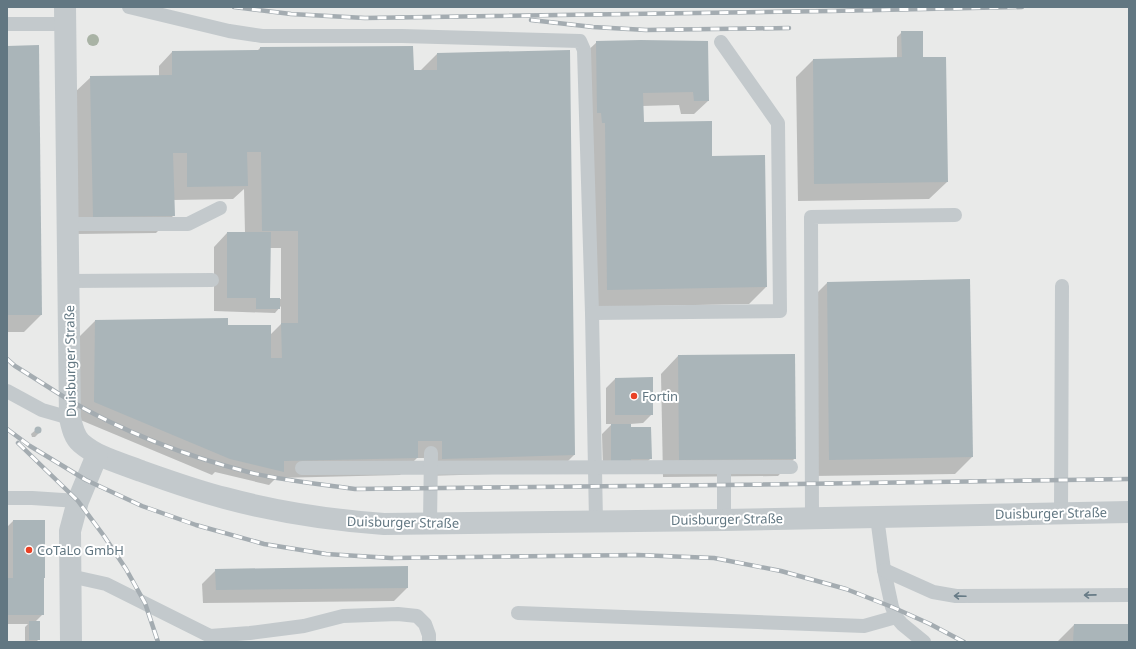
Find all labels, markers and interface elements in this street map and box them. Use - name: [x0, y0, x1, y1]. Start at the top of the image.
- street label: Duisburger Straße: [60, 305, 80, 417]
- place label: Fortin: [642, 387, 678, 405]
- marker: Fortin: [629, 391, 639, 401]
- street label: Duisburger Straße: [995, 503, 1107, 523]
- street label: Duisburger Straße: [671, 509, 783, 529]
- street label: Duisburger Straße: [347, 512, 459, 532]
- place label: CoTaLo GmbH: [37, 541, 124, 559]
- marker: CoTaLo GmbH: [24, 545, 34, 555]
- one-way arrow: [1084, 591, 1097, 599]
- one-way arrow: [954, 592, 967, 600]

